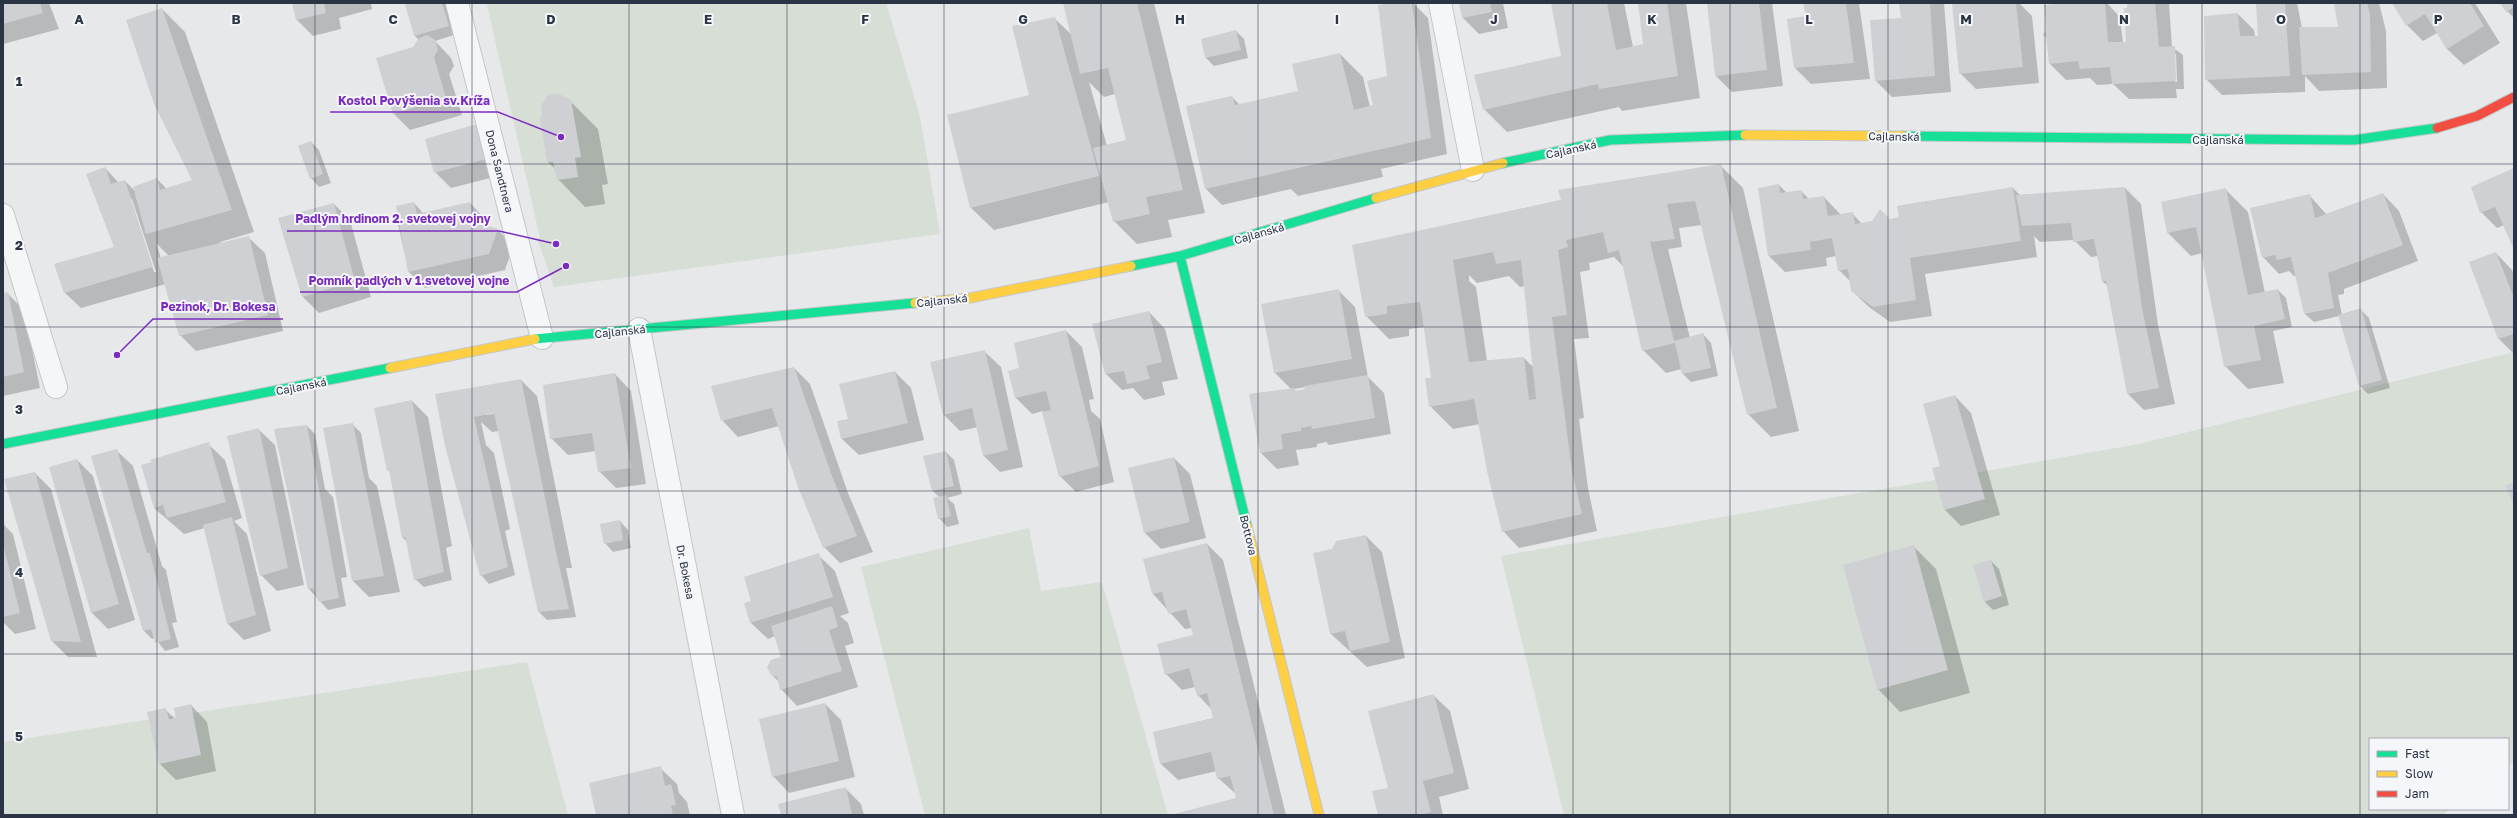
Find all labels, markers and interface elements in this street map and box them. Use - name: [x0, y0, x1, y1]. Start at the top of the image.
- text: A: [74, 11, 84, 27]
- text: B: [231, 11, 241, 27]
- text: C: [388, 11, 398, 27]
- text: D: [546, 11, 556, 27]
- text: E: [704, 11, 712, 27]
- text: F: [861, 11, 869, 27]
- text: G: [1018, 11, 1028, 27]
- text: H: [1175, 11, 1185, 27]
- text: I: [1335, 11, 1339, 27]
- text: J: [1490, 11, 1498, 27]
- text: K: [1647, 11, 1657, 27]
- text: L: [1805, 11, 1813, 27]
- text: M: [1960, 11, 1972, 27]
- text: N: [2119, 11, 2129, 27]
- text: O: [2276, 11, 2286, 27]
- text: P: [2434, 11, 2443, 27]
- text: 1: [16, 73, 23, 89]
- callout: Kostol Povýšenia sv.Kríža: [330, 88, 498, 112]
- text: Kostol Povýšenia sv.Kríža: [338, 93, 490, 108]
- street label: Dona Sandtnera: [483, 128, 517, 214]
- street label: Cajlanská: [1868, 129, 1920, 143]
- street label: Cajlanská: [2192, 133, 2244, 146]
- street label: Cajlanská: [1545, 137, 1597, 161]
- callout: Padlým hrdinom 2. svetovej vojny: [287, 207, 499, 231]
- text: Padlým hrdinom 2. svetovej vojny: [295, 211, 492, 226]
- street label: Cajlanská: [1233, 220, 1285, 246]
- text: 2: [15, 237, 23, 253]
- callout: Pomník padlých v 1.svetovej vojne: [300, 268, 517, 292]
- text: Pomník padlých v 1.svetovej vojne: [309, 273, 509, 288]
- street label: Cajlanská: [916, 291, 968, 309]
- callout: Pezinok, Dr. Bokesa: [153, 295, 283, 319]
- text: Pezinok, Dr. Bokesa: [161, 299, 275, 314]
- street label: Cajlanská: [594, 322, 646, 340]
- street label: Cajlanská: [275, 375, 327, 397]
- text: 3: [15, 401, 23, 417]
- street label: Bottova: [1238, 513, 1260, 557]
- street label: Dr. Bokesa: [674, 544, 698, 600]
- text: 4: [15, 564, 23, 580]
- text: 5: [15, 728, 23, 744]
- legend: [2369, 738, 2509, 810]
- text: Fast: [2405, 746, 2430, 761]
- text: Slow: [2405, 766, 2433, 781]
- text: Jam: [2405, 786, 2429, 801]

